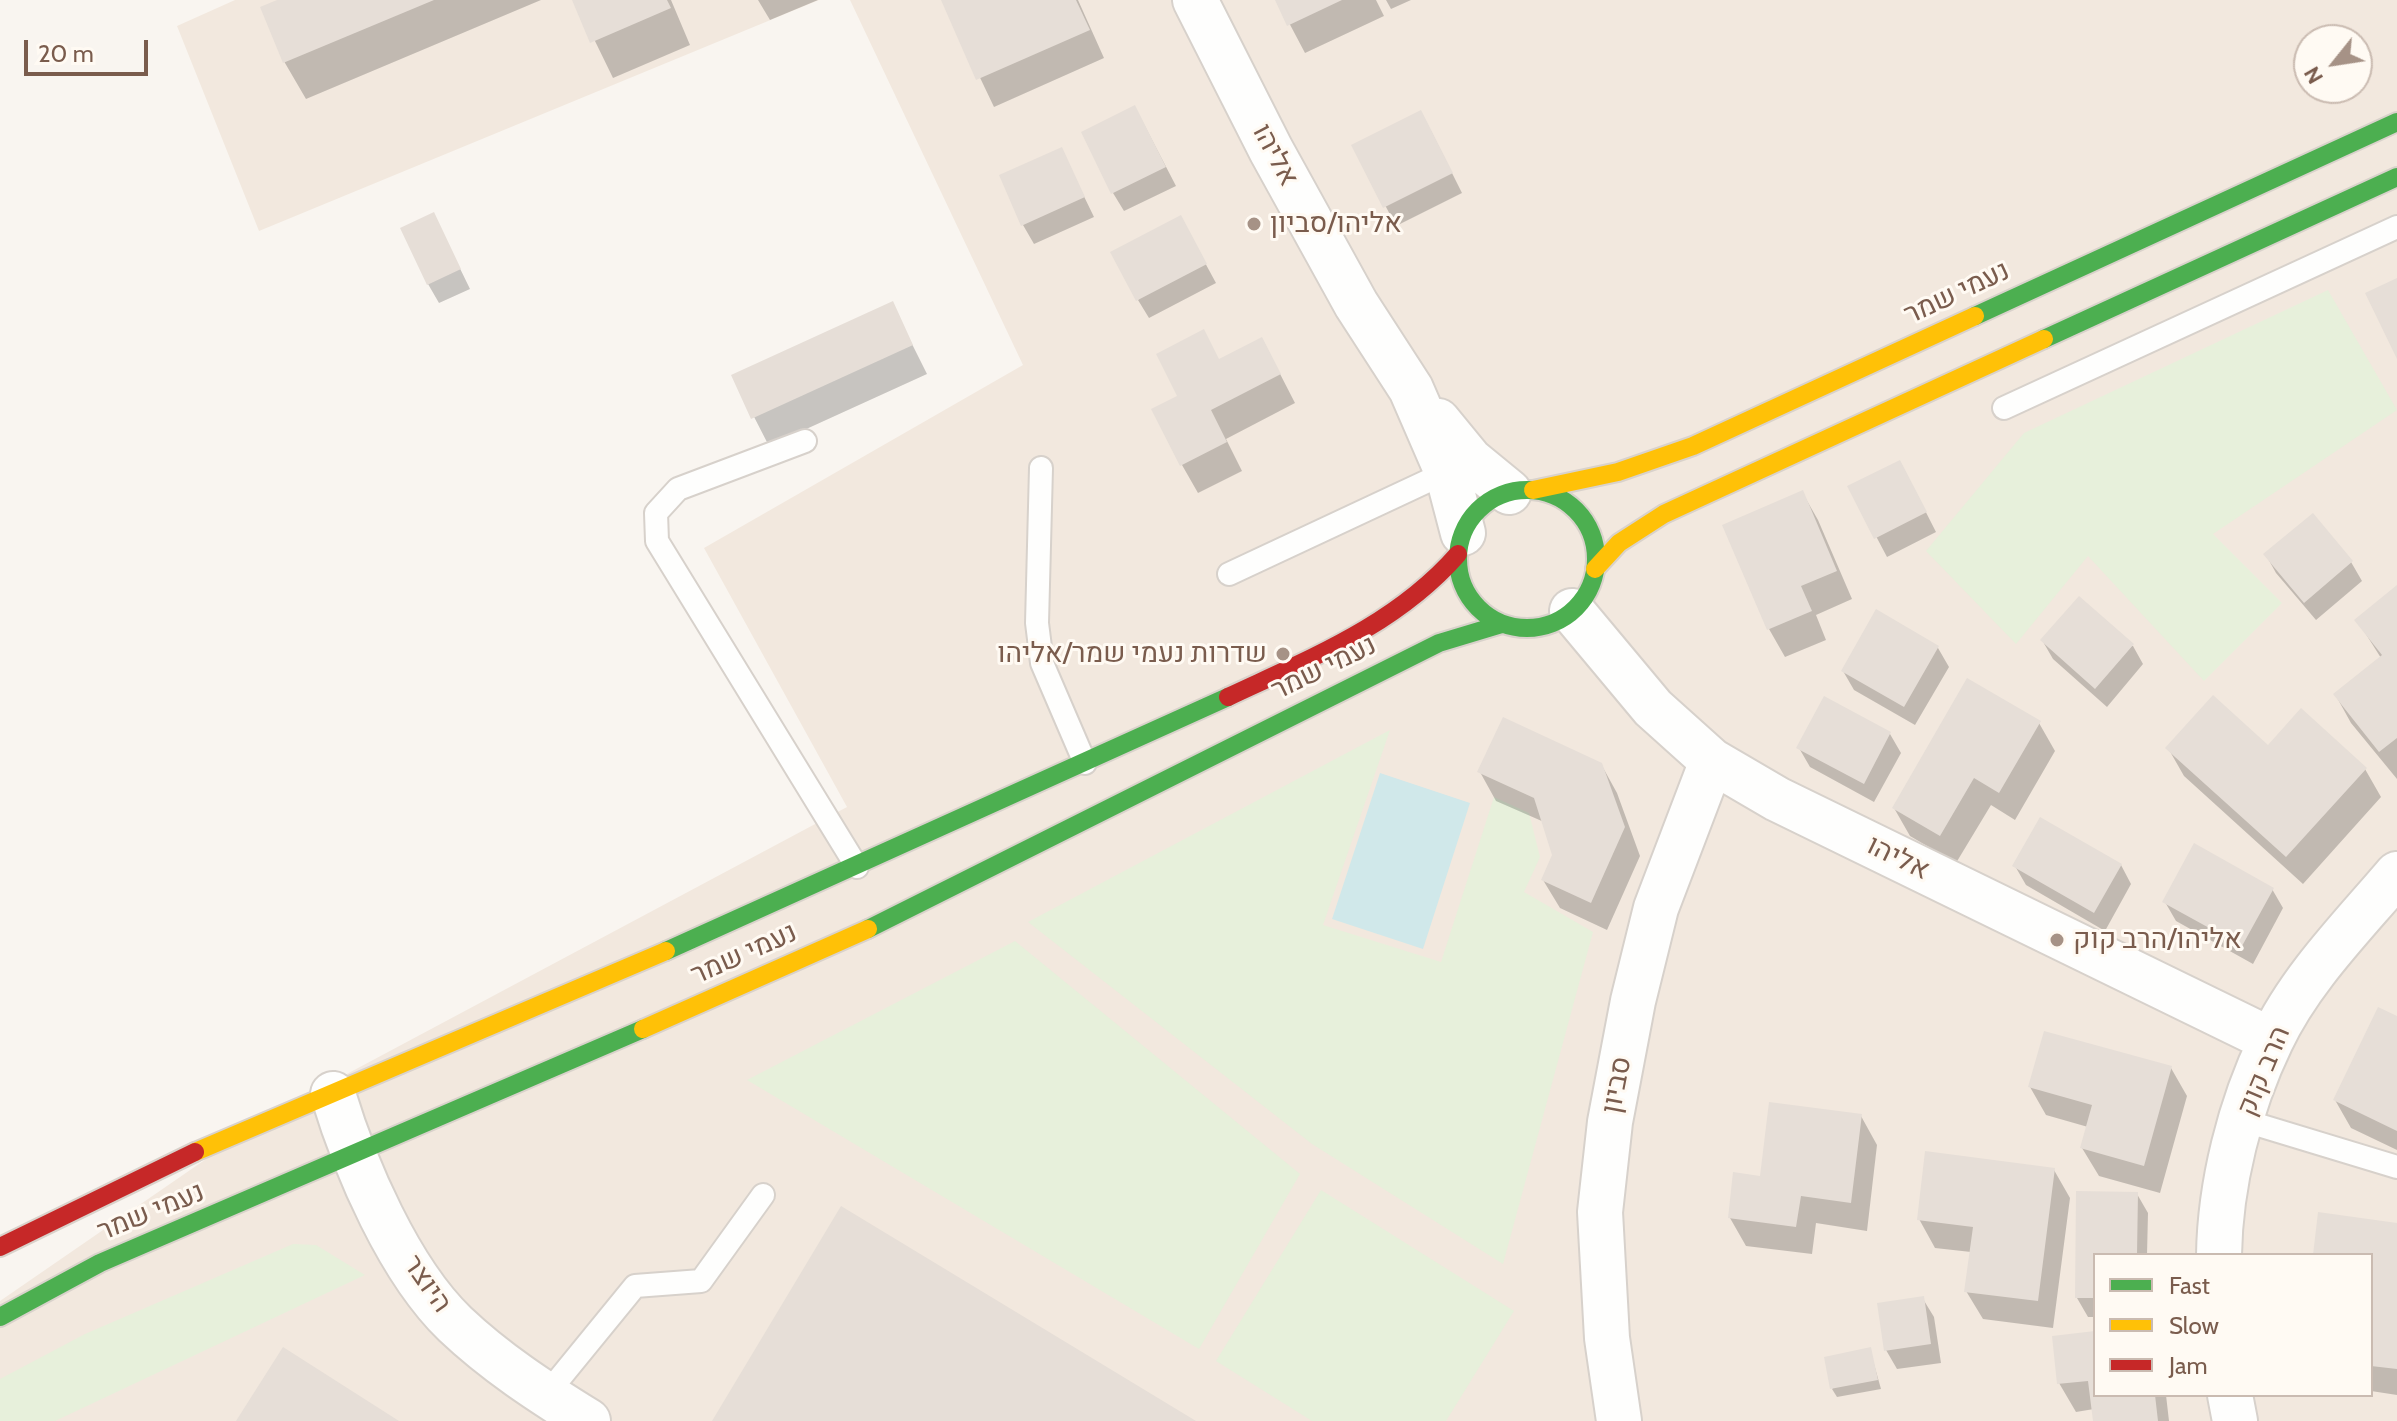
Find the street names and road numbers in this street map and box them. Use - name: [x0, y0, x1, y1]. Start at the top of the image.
- street label: אליהו: [1245, 118, 1305, 192]
- street label: נעמי שמר: [1899, 254, 2015, 332]
- street label: נעמי שמר: [1266, 628, 1382, 708]
- street label: אליהו: [1861, 829, 1935, 887]
- street label: נעמי שמר: [686, 916, 802, 992]
- street label: הרב קוק: [2230, 1021, 2298, 1121]
- street label: סביון: [1595, 1054, 1639, 1116]
- street label: נעמי שמר: [93, 1175, 209, 1249]
- street label: היוצר: [395, 1249, 459, 1319]

